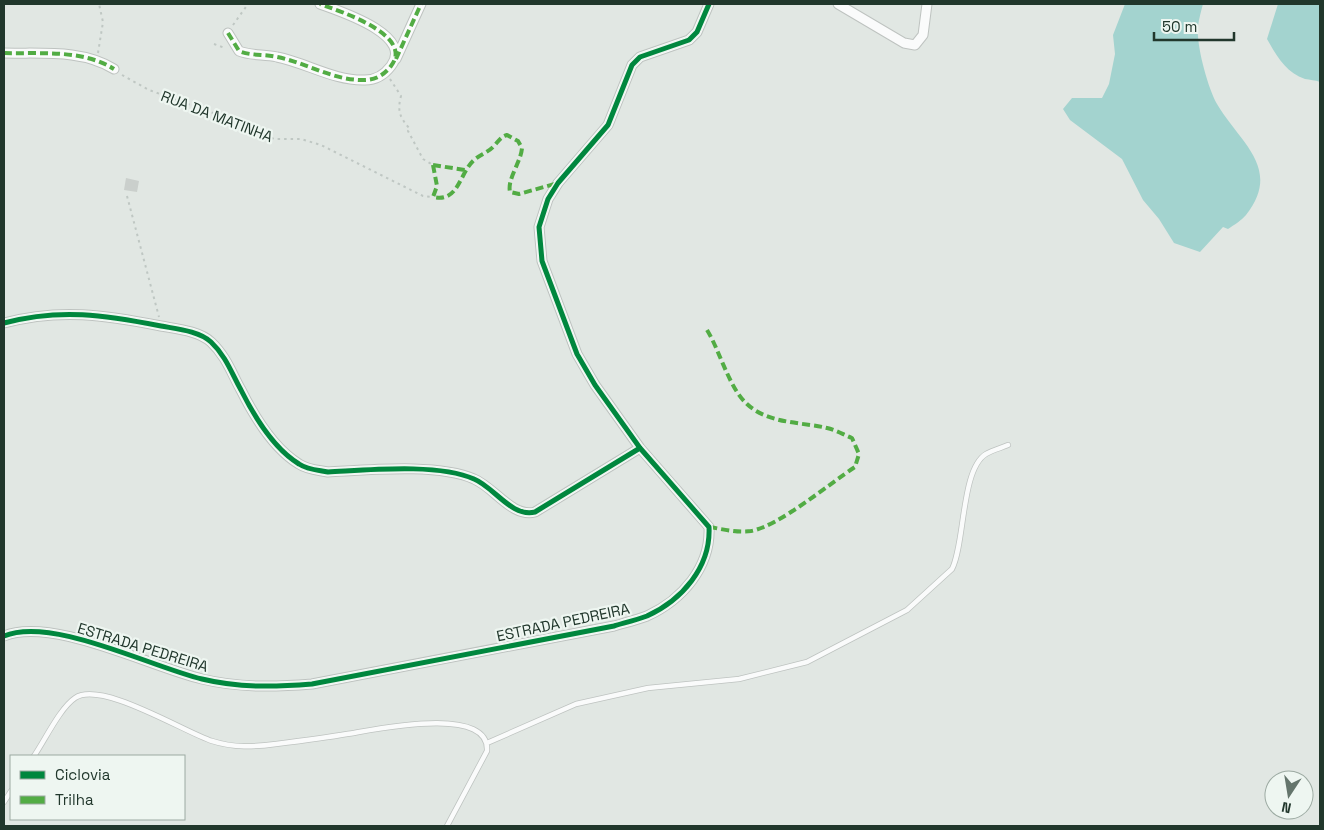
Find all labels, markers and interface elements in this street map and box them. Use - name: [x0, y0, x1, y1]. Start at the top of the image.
- scale bar: [1154, 10, 1234, 42]
- text: 50 m: [1162, 17, 1197, 36]
- street label: RUA DA MATINHA: [158, 86, 276, 146]
- street label: ESTRADA PEDREIRA: [495, 598, 632, 645]
- street label: ESTRADA PEDREIRA: [75, 618, 211, 676]
- legend: [10, 755, 185, 820]
- text: Ciclovia: [55, 765, 111, 784]
- north arrow: [1264, 770, 1314, 820]
- text: Trilha: [55, 790, 94, 809]
- text: N: [1280, 798, 1293, 817]

